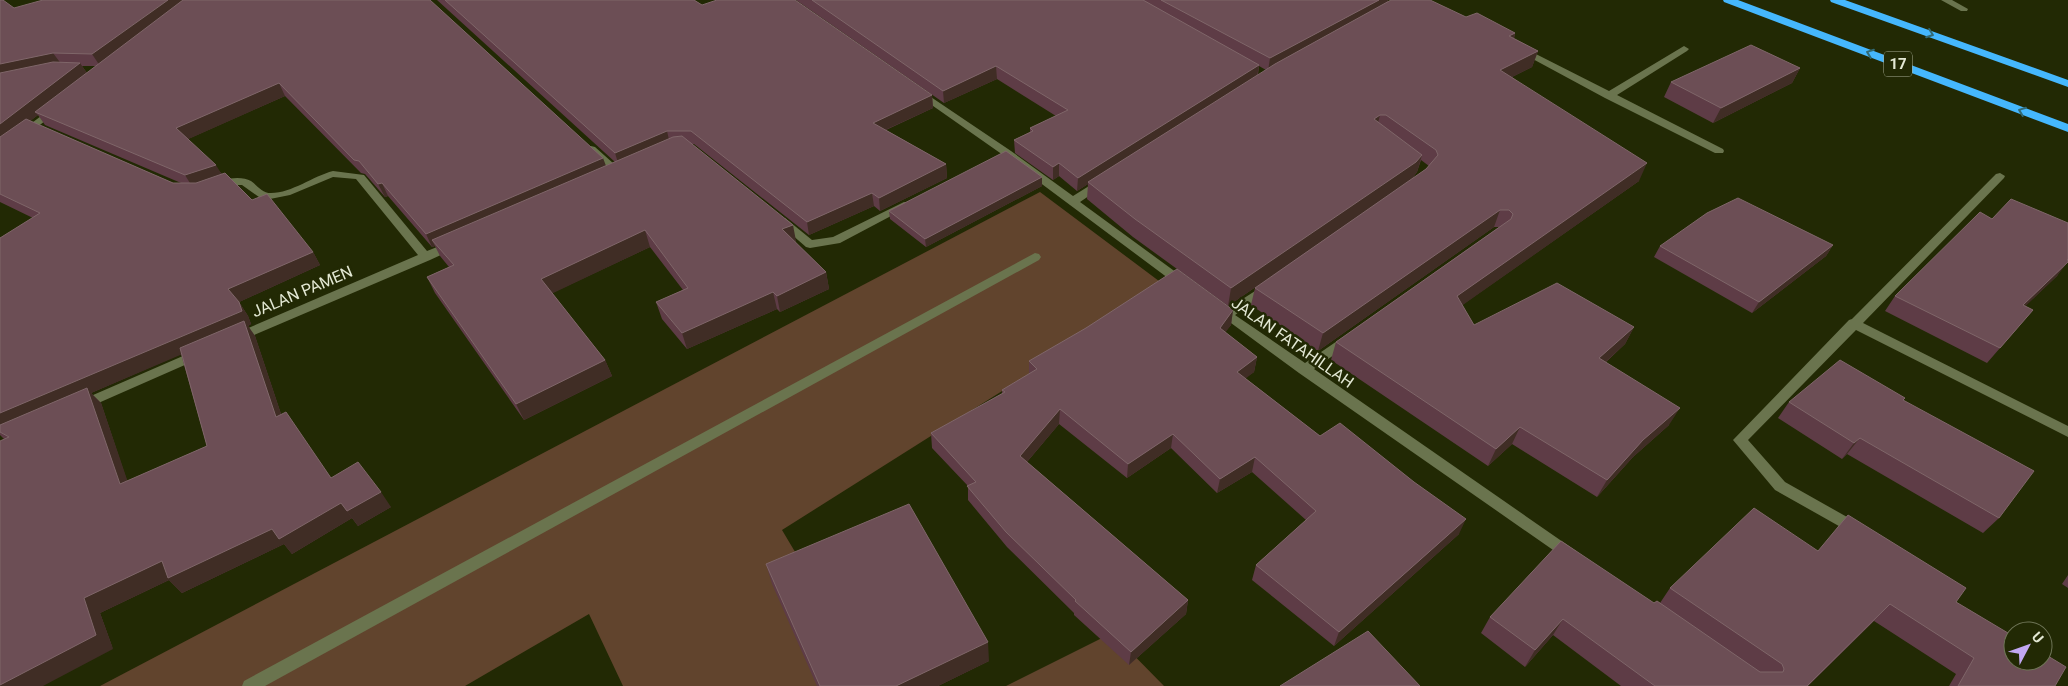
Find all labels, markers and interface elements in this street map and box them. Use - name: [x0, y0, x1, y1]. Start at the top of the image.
- one-way arrow: [1925, 28, 1934, 38]
- one-way arrow: [1867, 49, 1875, 59]
- road number: 17: [1884, 52, 1912, 76]
- one-way arrow: [2019, 107, 2027, 117]
- street label: JALAN PAMEN: [249, 262, 355, 321]
- street label: JALAN FATAHILLAH: [1228, 293, 1358, 392]
- north arrow: [2003, 621, 2053, 671]
- text: U: [2029, 629, 2047, 646]

